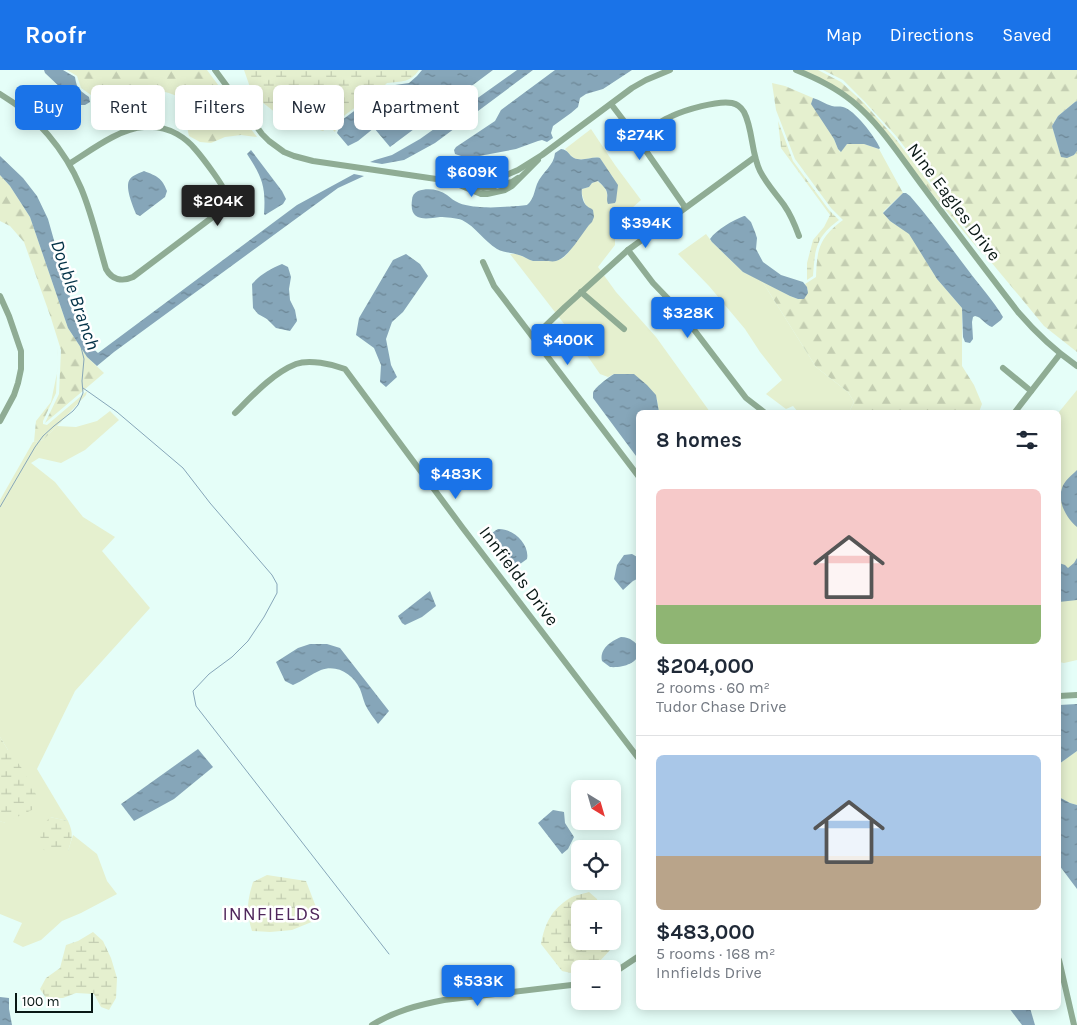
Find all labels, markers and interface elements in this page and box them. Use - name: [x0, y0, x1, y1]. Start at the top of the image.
- text: Roofr: [25, 21, 86, 49]
- text: Map: [826, 24, 862, 46]
- text: Directions: [890, 24, 974, 46]
- text: Saved: [1002, 24, 1052, 46]
- chip: Buy: [15, 85, 81, 130]
- chip: Rent: [91, 85, 165, 130]
- chip: Filters: [175, 85, 263, 130]
- chip: New: [273, 85, 344, 130]
- chip: Apartment: [354, 85, 478, 130]
- pin: $274K: [605, 118, 675, 161]
- text: $274K: [616, 125, 664, 144]
- street label: Nine Eagles Drive: [902, 139, 1006, 265]
- pin: $609K: [437, 156, 507, 198]
- text: $609K: [446, 162, 498, 181]
- pin: $204K: [183, 184, 253, 227]
- text: $204K: [193, 191, 243, 210]
- pin: $394K: [611, 206, 681, 249]
- text: $394K: [621, 213, 671, 232]
- water label: Double Branch: [46, 237, 104, 353]
- pin: $328K: [653, 296, 723, 339]
- text: $328K: [662, 303, 714, 322]
- pin: $400K: [533, 324, 603, 366]
- text: $400K: [542, 330, 594, 349]
- icon: filters: [1013, 426, 1041, 454]
- text: 8 homes: [656, 428, 742, 452]
- pin: $483K: [421, 458, 491, 500]
- text: $483K: [430, 464, 482, 483]
- street label: Innfields Drive: [474, 522, 564, 630]
- icon: home: [804, 522, 894, 612]
- text: $204,000: [656, 654, 754, 678]
- text: 2 rooms · 60 m²: [656, 678, 770, 697]
- text: Tudor Chase Drive: [656, 697, 786, 716]
- north arrow: [571, 780, 621, 830]
- map controls: [571, 780, 621, 1010]
- icon: home: [804, 787, 894, 877]
- button: locate: [571, 840, 621, 890]
- button: +: [571, 900, 621, 950]
- district label: INNFIELDS: [222, 903, 322, 925]
- text: $483,000: [656, 920, 755, 944]
- text: 5 rooms · 168 m²: [656, 944, 775, 963]
- button: −: [571, 960, 621, 1010]
- text: Innfields Drive: [656, 963, 762, 982]
- pin: $533K: [443, 964, 513, 1007]
- text: $533K: [453, 971, 503, 990]
- scale bar: [15, 990, 92, 1013]
- text: 100 m: [22, 993, 60, 1010]

